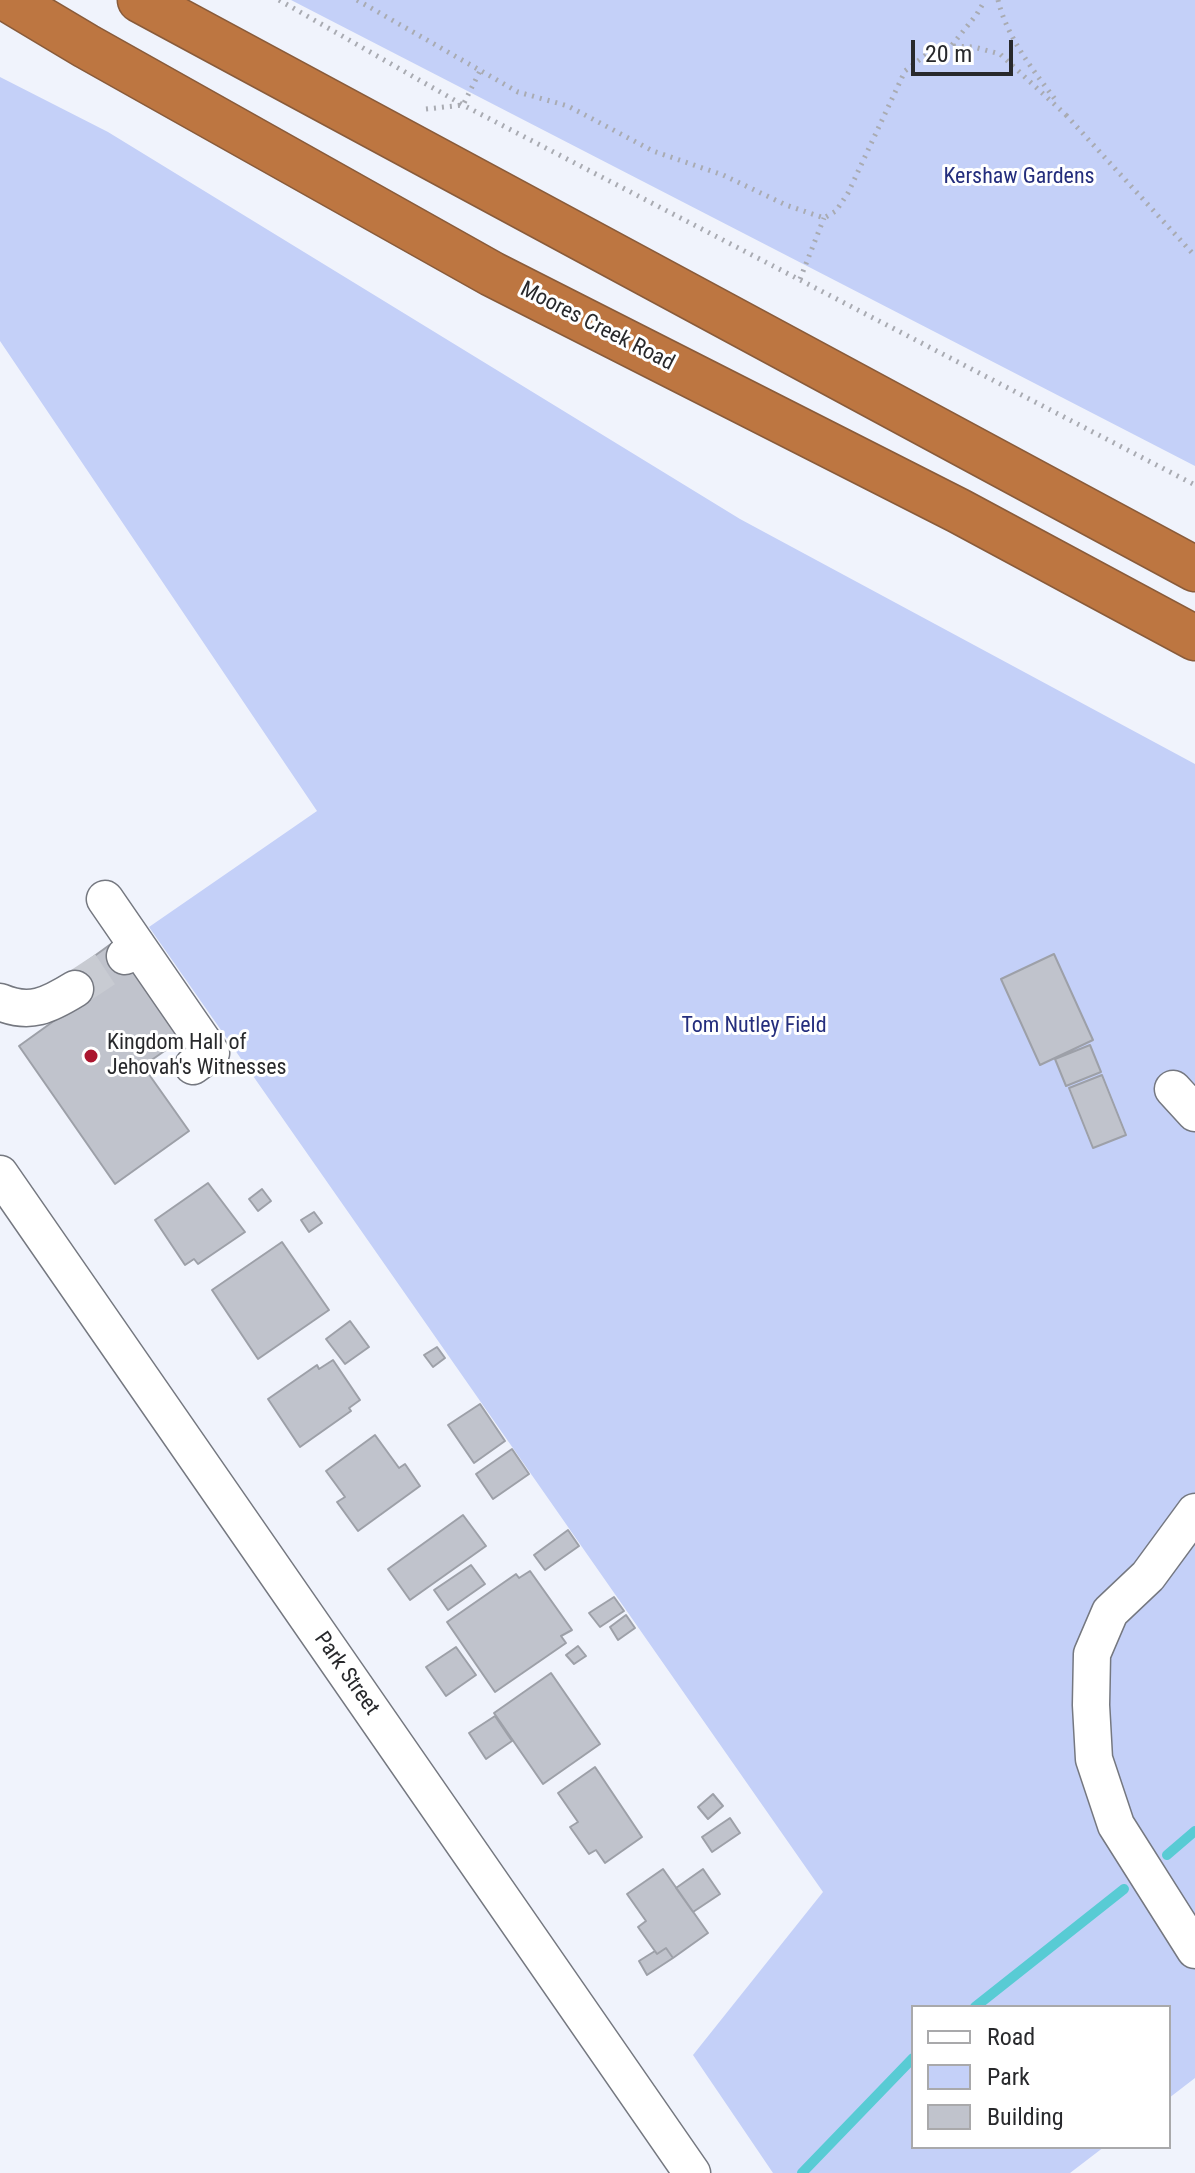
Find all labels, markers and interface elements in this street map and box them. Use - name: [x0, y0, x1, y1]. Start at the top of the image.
- scale bar: [915, 24, 1017, 74]
- text: 20 m: [925, 40, 972, 68]
- park label: Kershaw Gardens: [943, 164, 1095, 190]
- street label: Moores Creek Road: [516, 277, 678, 377]
- park label: Tom Nutley Field: [681, 1013, 827, 1039]
- place label: Kingdom Hall of Jehovah's Witnesses: [107, 1030, 287, 1082]
- marker: Kingdom Hall of Jehovah's Witnesses: [82, 1047, 100, 1065]
- street label: Park Street: [308, 1627, 384, 1721]
- legend: [911, 2005, 1171, 2149]
- text: Road: [987, 2023, 1035, 2051]
- text: Park: [987, 2063, 1030, 2091]
- text: Building: [987, 2103, 1064, 2131]

